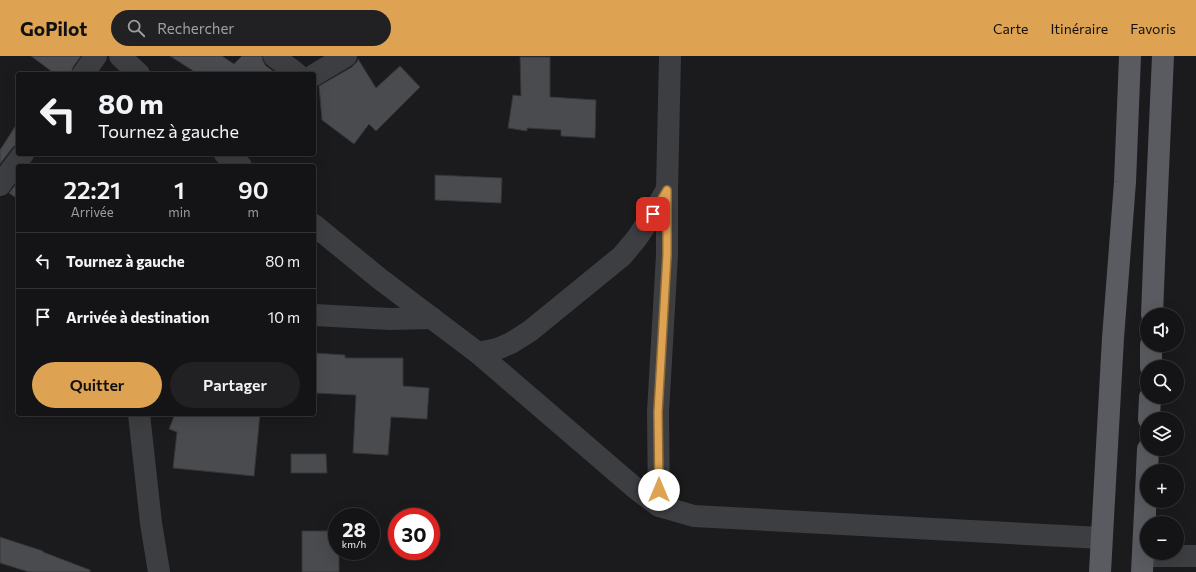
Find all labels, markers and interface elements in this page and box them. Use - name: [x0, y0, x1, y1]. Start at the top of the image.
- search box: [111, 10, 391, 46]
- text: GoPilot: [20, 17, 87, 40]
- icon: search: [125, 17, 147, 39]
- text: Rechercher: [157, 19, 234, 37]
- text: Carte: [993, 20, 1028, 37]
- text: Itinéraire: [1050, 20, 1108, 37]
- text: Favoris: [1130, 20, 1176, 37]
- text: 80 m: [98, 86, 164, 120]
- icon: left: [32, 88, 84, 140]
- text: Tournez à gauche: [98, 120, 239, 142]
- text: 22:21: [63, 175, 121, 204]
- text: 1: [174, 175, 185, 204]
- text: 90: [238, 175, 269, 204]
- pin: [636, 197, 670, 231]
- icon: arrive: [642, 203, 664, 225]
- text: Arrivée: [71, 204, 114, 220]
- text: min: [168, 204, 190, 220]
- text: m: [248, 204, 259, 220]
- icon: left: [32, 250, 54, 272]
- text: Tournez à gauche: [66, 252, 185, 270]
- text: 80 m: [265, 252, 300, 270]
- icon: arrive: [32, 306, 54, 328]
- text: Arrivée à destination: [66, 308, 209, 326]
- text: 10 m: [268, 308, 300, 326]
- map controls: [1140, 308, 1184, 560]
- button: sound: [1140, 308, 1184, 352]
- button: search: [1140, 360, 1184, 404]
- button: Quitter: [32, 362, 162, 408]
- button: Partager: [170, 362, 300, 408]
- button: layers: [1140, 412, 1184, 456]
- button: +: [1140, 464, 1184, 508]
- position arrow: [638, 469, 680, 511]
- speed limit sign: 30: [388, 508, 440, 560]
- button: −: [1140, 516, 1184, 560]
- text: 28: [342, 517, 366, 541]
- text: km/h: [342, 538, 366, 550]

